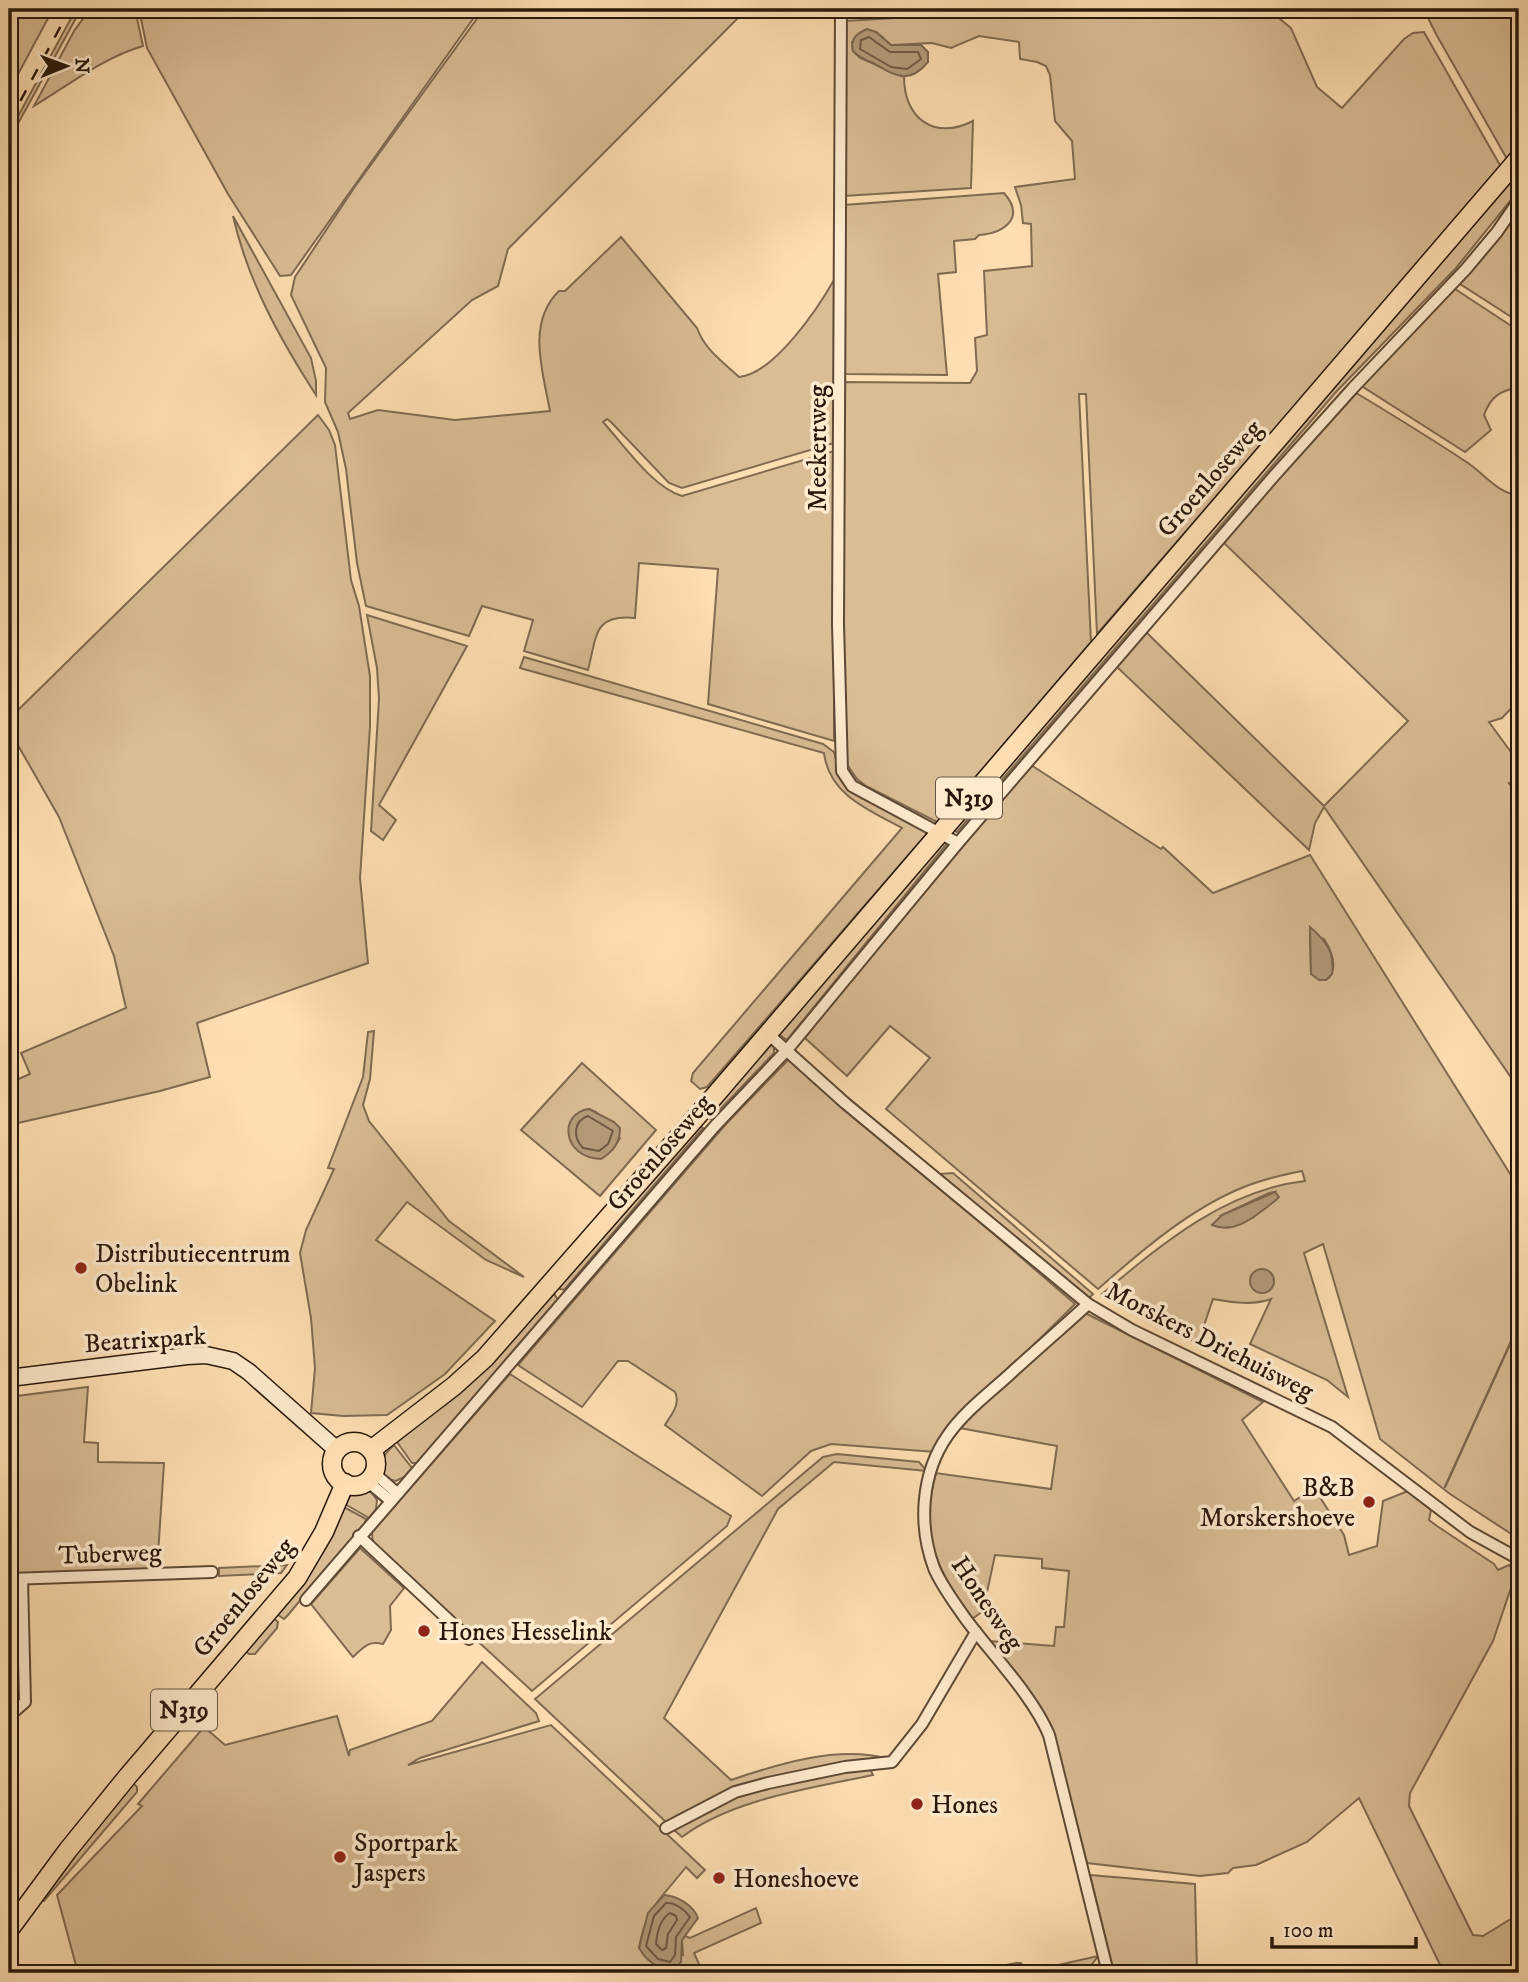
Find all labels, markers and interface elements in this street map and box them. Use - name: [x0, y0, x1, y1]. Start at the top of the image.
- north arrow: [32, 32, 102, 102]
- text: N: [70, 58, 93, 74]
- street label: Meekertweg: [802, 384, 835, 511]
- street label: Groenloseweg: [1150, 413, 1270, 544]
- road number: N319: [936, 778, 1002, 818]
- street label: Groenloseweg: [600, 1087, 720, 1218]
- place label: Distributiecentrum Obelink: [95, 1238, 291, 1301]
- marker: Distributiecentrum Obelink: [73, 1260, 89, 1276]
- street label: Morskers Driehuisweg: [1100, 1275, 1319, 1408]
- street label: Beatrixpark: [83, 1320, 207, 1361]
- place label: B&B Morskershoeve: [1200, 1472, 1355, 1535]
- marker: B&B Morskershoeve: [1361, 1494, 1377, 1510]
- street label: Groenloseweg: [186, 1531, 303, 1665]
- street label: Tuberweg: [58, 1536, 163, 1573]
- street label: Honesweg: [943, 1550, 1031, 1658]
- place label: Hones Hesselink: [438, 1616, 612, 1649]
- marker: Hones Hesselink: [416, 1623, 432, 1639]
- road number: N319: [151, 1690, 217, 1730]
- place label: Hones: [931, 1789, 998, 1822]
- marker: Hones: [909, 1796, 925, 1812]
- place label: Sportpark Jaspers: [352, 1827, 458, 1890]
- marker: Sportpark Jaspers: [332, 1849, 348, 1865]
- place label: Honeshoeve: [733, 1863, 859, 1896]
- marker: Honeshoeve: [711, 1870, 727, 1886]
- scale bar: [1272, 1905, 1416, 1949]
- text: 100 m: [1283, 1918, 1334, 1944]

